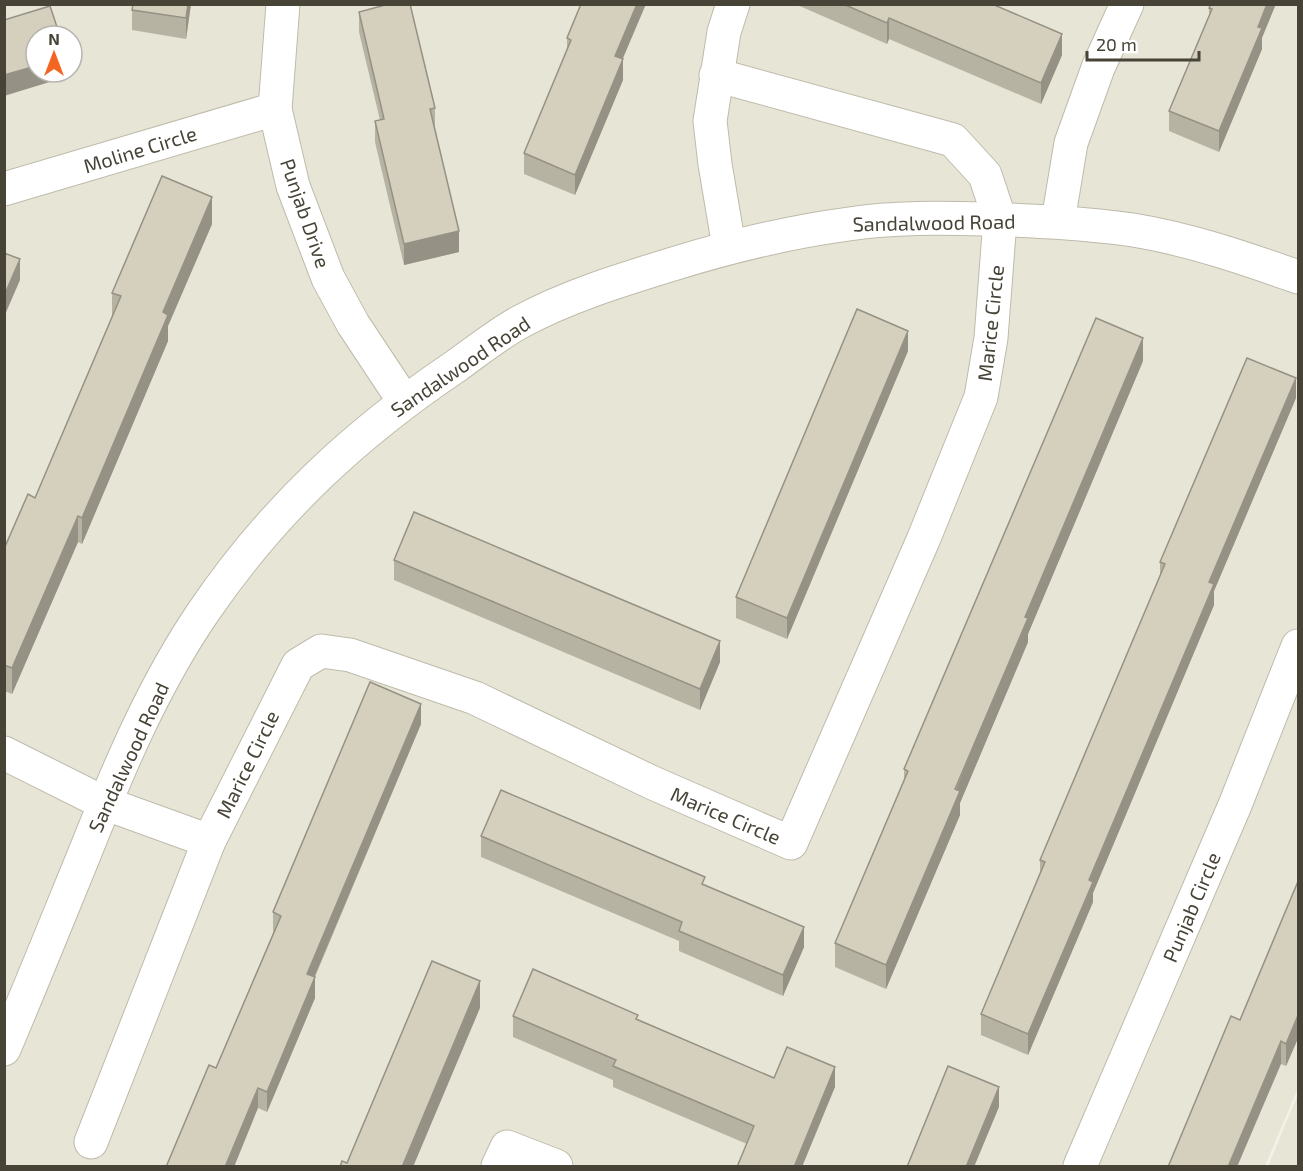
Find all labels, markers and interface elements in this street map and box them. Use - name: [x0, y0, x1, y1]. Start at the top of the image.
- north arrow: [24, 24, 84, 84]
- scale bar: [1087, 24, 1200, 62]
- text: N: [48, 29, 60, 48]
- text: 20 m: [1096, 33, 1137, 55]
- street label: Moline Circle: [80, 120, 200, 178]
- street label: Punjab Drive: [276, 155, 336, 271]
- street label: Sandalwood Road: [852, 209, 1016, 235]
- street label: Marice Circle: [972, 264, 1008, 382]
- street label: Sandalwood Road: [386, 310, 534, 422]
- street label: Sandalwood Road: [83, 678, 173, 836]
- street label: Marice Circle: [211, 706, 283, 822]
- street label: Marice Circle: [668, 781, 784, 849]
- street label: Punjab Circle: [1157, 848, 1225, 966]

